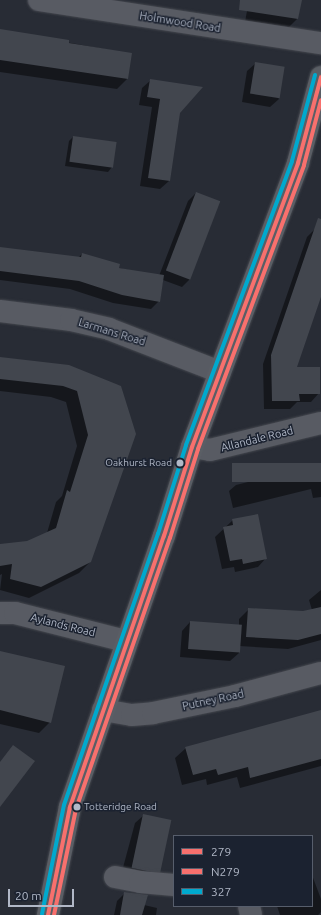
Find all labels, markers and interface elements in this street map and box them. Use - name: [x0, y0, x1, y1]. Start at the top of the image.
- street label: Holmwood Road: [138, 9, 222, 35]
- street label: Larmans Road: [77, 316, 147, 348]
- street label: Allandale Road: [220, 424, 294, 454]
- place label: Oakhurst Road: [105, 457, 172, 469]
- marker: Oakhurst Road: [175, 458, 185, 468]
- street label: Aylands Road: [29, 611, 97, 639]
- street label: Putney Road: [181, 687, 245, 713]
- place label: Totteridge Road: [84, 801, 157, 813]
- marker: Totteridge Road: [72, 802, 82, 812]
- legend: [173, 835, 313, 907]
- text: 279: [211, 845, 231, 858]
- text: N279: [211, 865, 240, 878]
- scale bar: [10, 881, 76, 907]
- text: 327: [211, 885, 231, 898]
- text: 20 m: [15, 889, 42, 902]

